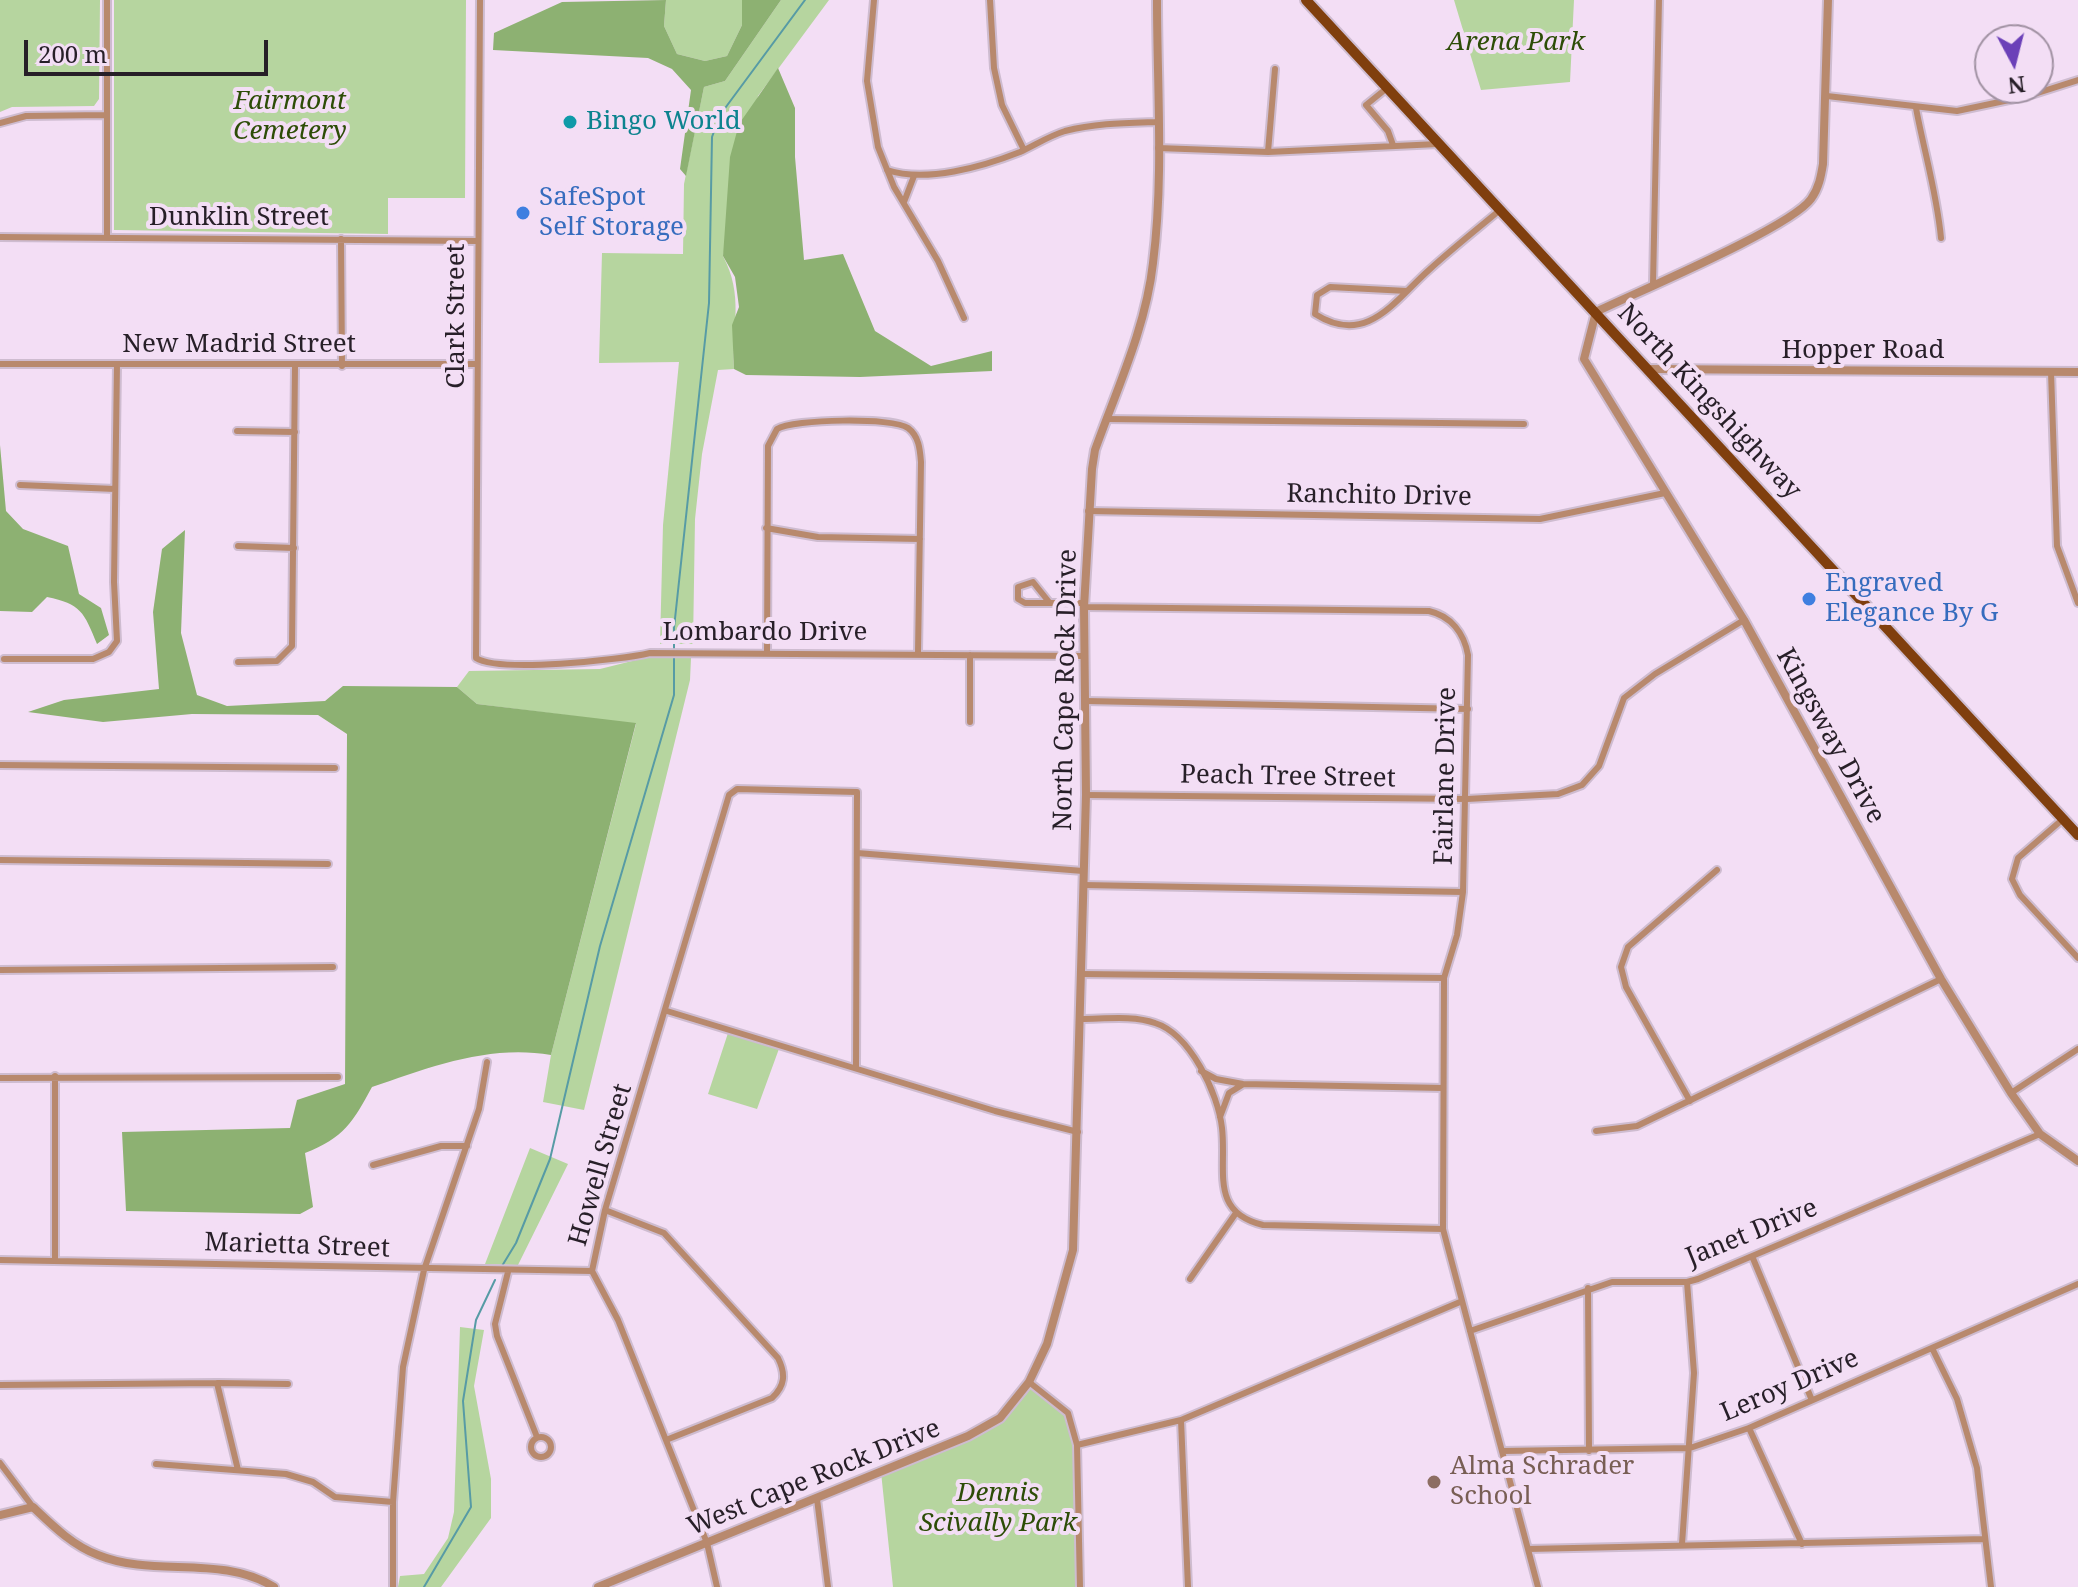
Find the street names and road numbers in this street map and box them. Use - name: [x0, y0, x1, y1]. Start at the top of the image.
- street label: Dunklin Street: [149, 202, 329, 234]
- street label: Clark Street: [441, 243, 473, 389]
- street label: North Kingshighway: [1611, 298, 1807, 506]
- street label: New Madrid Street: [122, 329, 356, 361]
- street label: Hopper Road: [1781, 335, 1945, 367]
- street label: Ranchito Drive: [1286, 479, 1472, 513]
- street label: North Cape Rock Drive: [1048, 549, 1084, 831]
- street label: Lombardo Drive: [663, 617, 867, 649]
- street label: Kingsway Drive: [1769, 643, 1891, 829]
- street label: Fairlane Drive: [1429, 687, 1463, 865]
- street label: Peach Tree Street: [1180, 760, 1396, 794]
- street label: Howell Street: [563, 1080, 639, 1250]
- street label: Janet Drive: [1682, 1193, 1822, 1273]
- street label: Marietta Street: [204, 1227, 390, 1265]
- street label: Leroy Drive: [1716, 1343, 1864, 1429]
- street label: West Cape Rock Drive: [683, 1413, 945, 1543]

